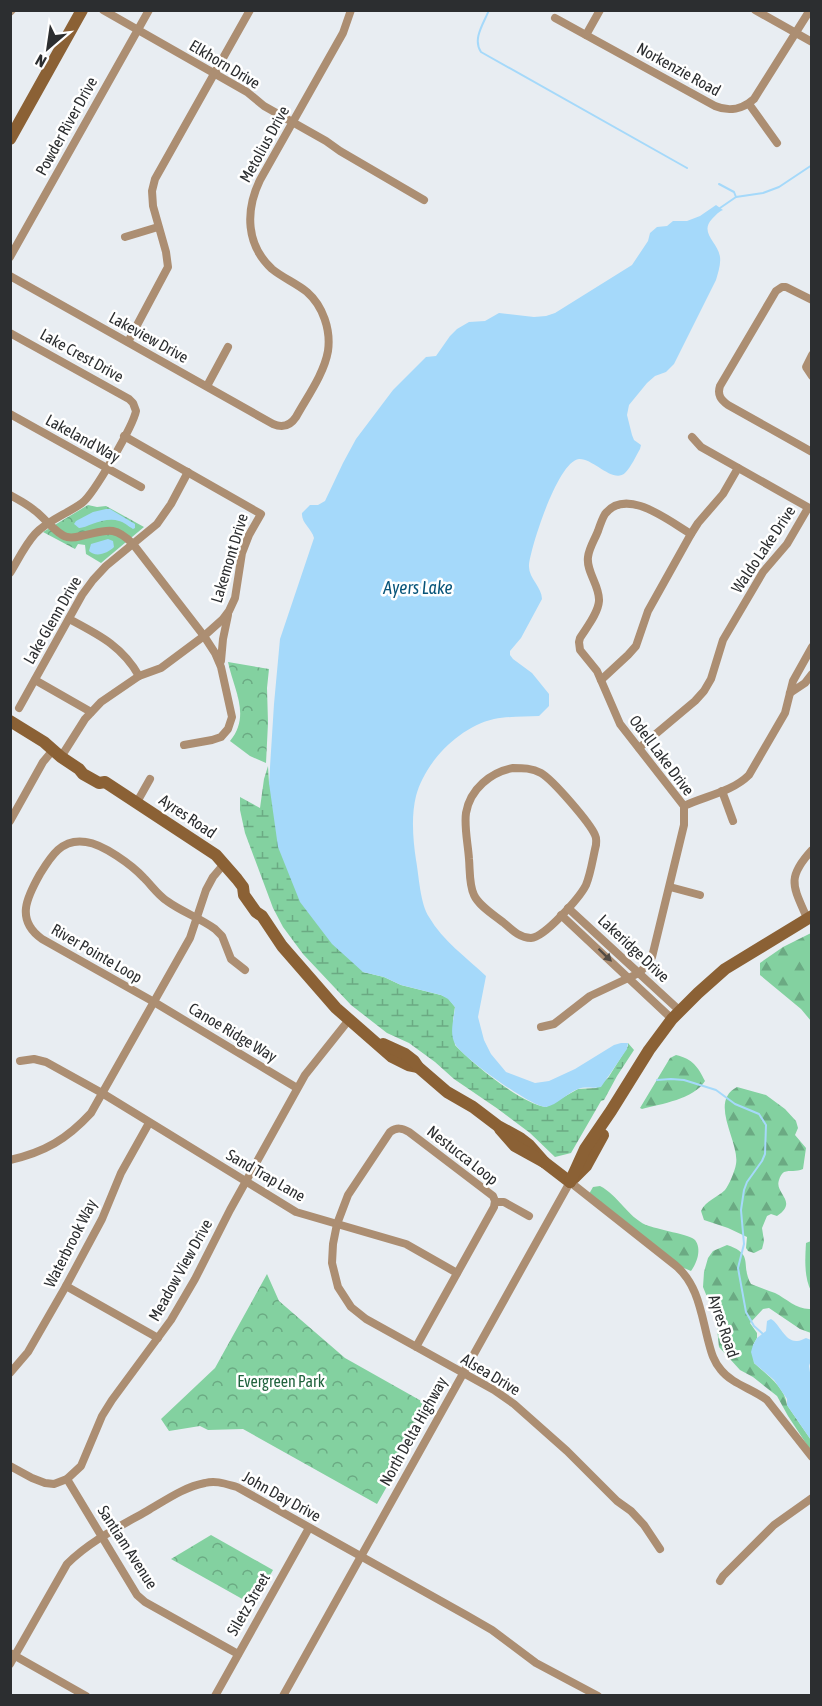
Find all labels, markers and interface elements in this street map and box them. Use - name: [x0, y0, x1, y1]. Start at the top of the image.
- north arrow: [18, 18, 78, 78]
- street label: Elkhorn Drive: [186, 36, 264, 92]
- street label: Norkenzie Road: [634, 39, 724, 99]
- text: N: [32, 51, 49, 71]
- street label: Powder River Drive: [32, 74, 100, 178]
- street label: Metolius Drive: [236, 103, 292, 185]
- street label: Lakeview Drive: [106, 308, 192, 366]
- street label: Lake Crest Drive: [37, 325, 127, 385]
- street label: Lakeland Way: [42, 410, 124, 467]
- street label: Waldo Lake Drive: [727, 502, 799, 596]
- street label: Lakemont Drive: [207, 511, 251, 605]
- street label: Lake Glenn Drive: [20, 573, 84, 667]
- water label: Ayers Lake: [382, 577, 453, 598]
- street label: Odell Lake Drive: [626, 711, 698, 799]
- street label: Ayres Road: [156, 790, 220, 842]
- street label: Lakeridge Drive: [594, 910, 673, 986]
- street label: River Pointe Loop: [48, 920, 146, 987]
- one-way arrow: [597, 947, 611, 961]
- street label: Canoe Ridge Way: [185, 999, 281, 1066]
- street label: Nestucca Loop: [423, 1122, 502, 1189]
- street label: Sand Trap Lane: [223, 1145, 309, 1206]
- street label: Waterbrook Way: [40, 1195, 101, 1291]
- street label: Meadow View Drive: [145, 1216, 215, 1324]
- street label: Ayres Road: [704, 1292, 743, 1360]
- street label: Alsea Drive: [458, 1349, 524, 1399]
- park label: Evergreen Park: [237, 1372, 325, 1391]
- street label: North Delta Highway: [376, 1373, 451, 1489]
- street label: John Day Drive: [239, 1467, 324, 1526]
- street label: Santiam Avenue: [94, 1502, 162, 1592]
- street label: Siletz Street: [223, 1569, 273, 1639]

